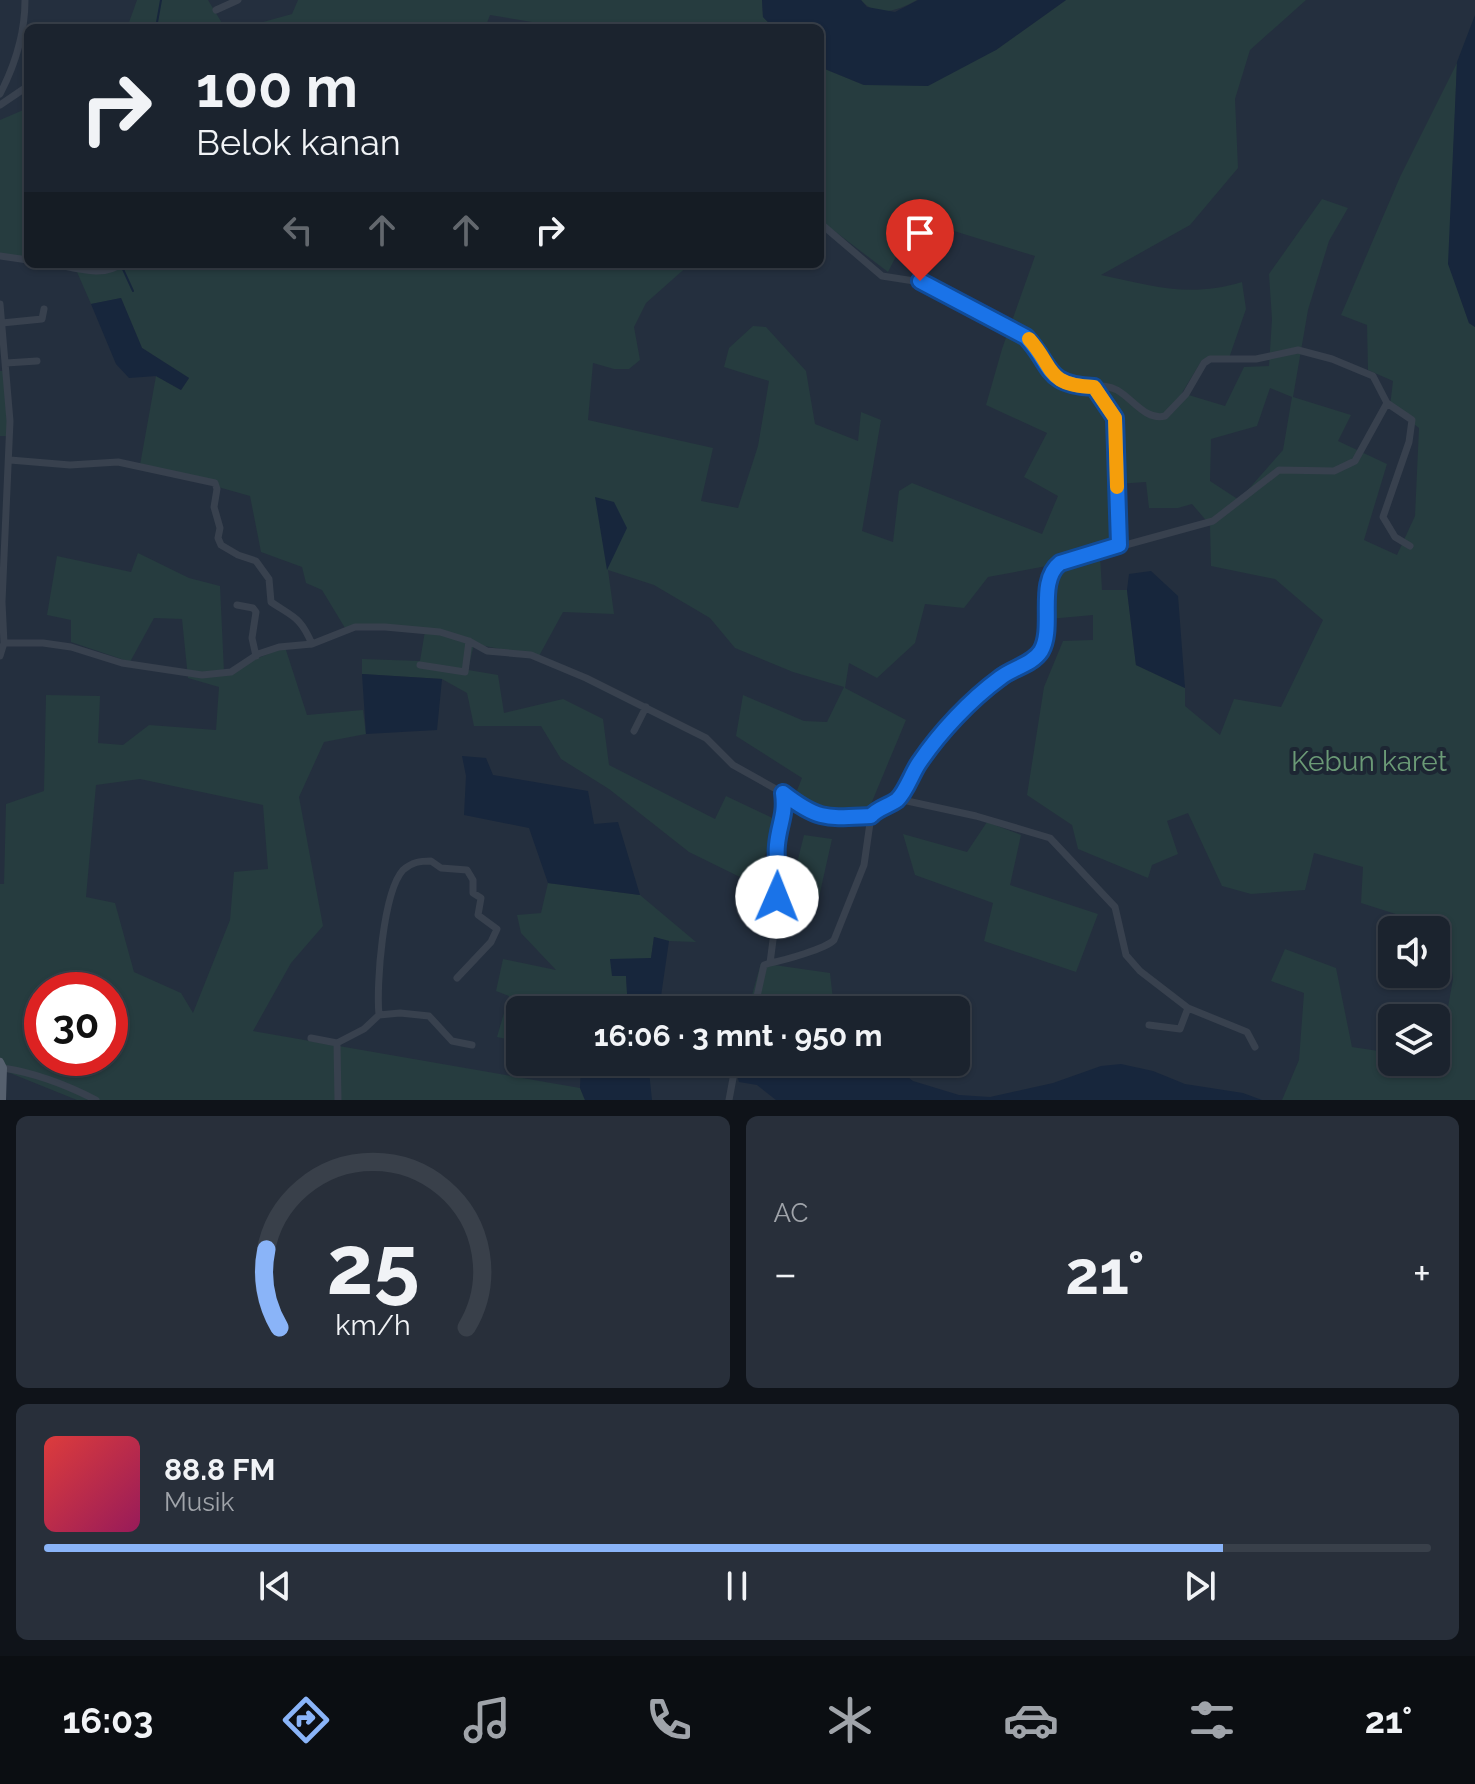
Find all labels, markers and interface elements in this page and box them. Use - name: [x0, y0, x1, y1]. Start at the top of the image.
- text: 100 m: [196, 54, 358, 120]
- icon: right: [64, 56, 168, 160]
- text: Belok kanan: [196, 121, 401, 163]
- pin: [886, 199, 954, 281]
- icon: left: [276, 208, 320, 252]
- icon: ahead: [360, 208, 404, 252]
- icon: ahead: [444, 208, 488, 252]
- icon: right: [528, 208, 572, 252]
- icon: arrive: [898, 211, 942, 255]
- park label: Kebun karet: [1291, 745, 1448, 778]
- position arrow: [735, 855, 819, 939]
- map controls: [1378, 916, 1450, 1076]
- button: sound: [1378, 916, 1450, 988]
- speed limit sign: 30: [24, 972, 128, 1076]
- button: layers: [1378, 1004, 1450, 1076]
- text: 16:06 · 3 mnt · 950 m: [594, 1018, 882, 1053]
- text: AC: [774, 1198, 808, 1228]
- text: 25: [326, 1216, 419, 1313]
- text: 21°: [1065, 1238, 1145, 1308]
- text: −: [774, 1248, 797, 1299]
- text: +: [1413, 1248, 1431, 1299]
- text: km/h: [335, 1308, 410, 1342]
- text: 88.8 FM: [164, 1452, 275, 1487]
- text: Musik: [164, 1487, 234, 1517]
- icon: previous: [253, 1564, 297, 1608]
- icon: pause: [715, 1564, 759, 1608]
- icon: next: [1178, 1564, 1222, 1608]
- icon: directions: [278, 1692, 334, 1748]
- icon: music: [459, 1692, 515, 1748]
- icon: phone: [641, 1692, 697, 1748]
- icon: climate: [822, 1692, 878, 1748]
- icon: car: [1003, 1692, 1059, 1748]
- icon: filters: [1184, 1692, 1240, 1748]
- text: 16:03: [63, 1699, 153, 1741]
- text: 21°: [1365, 1699, 1412, 1741]

